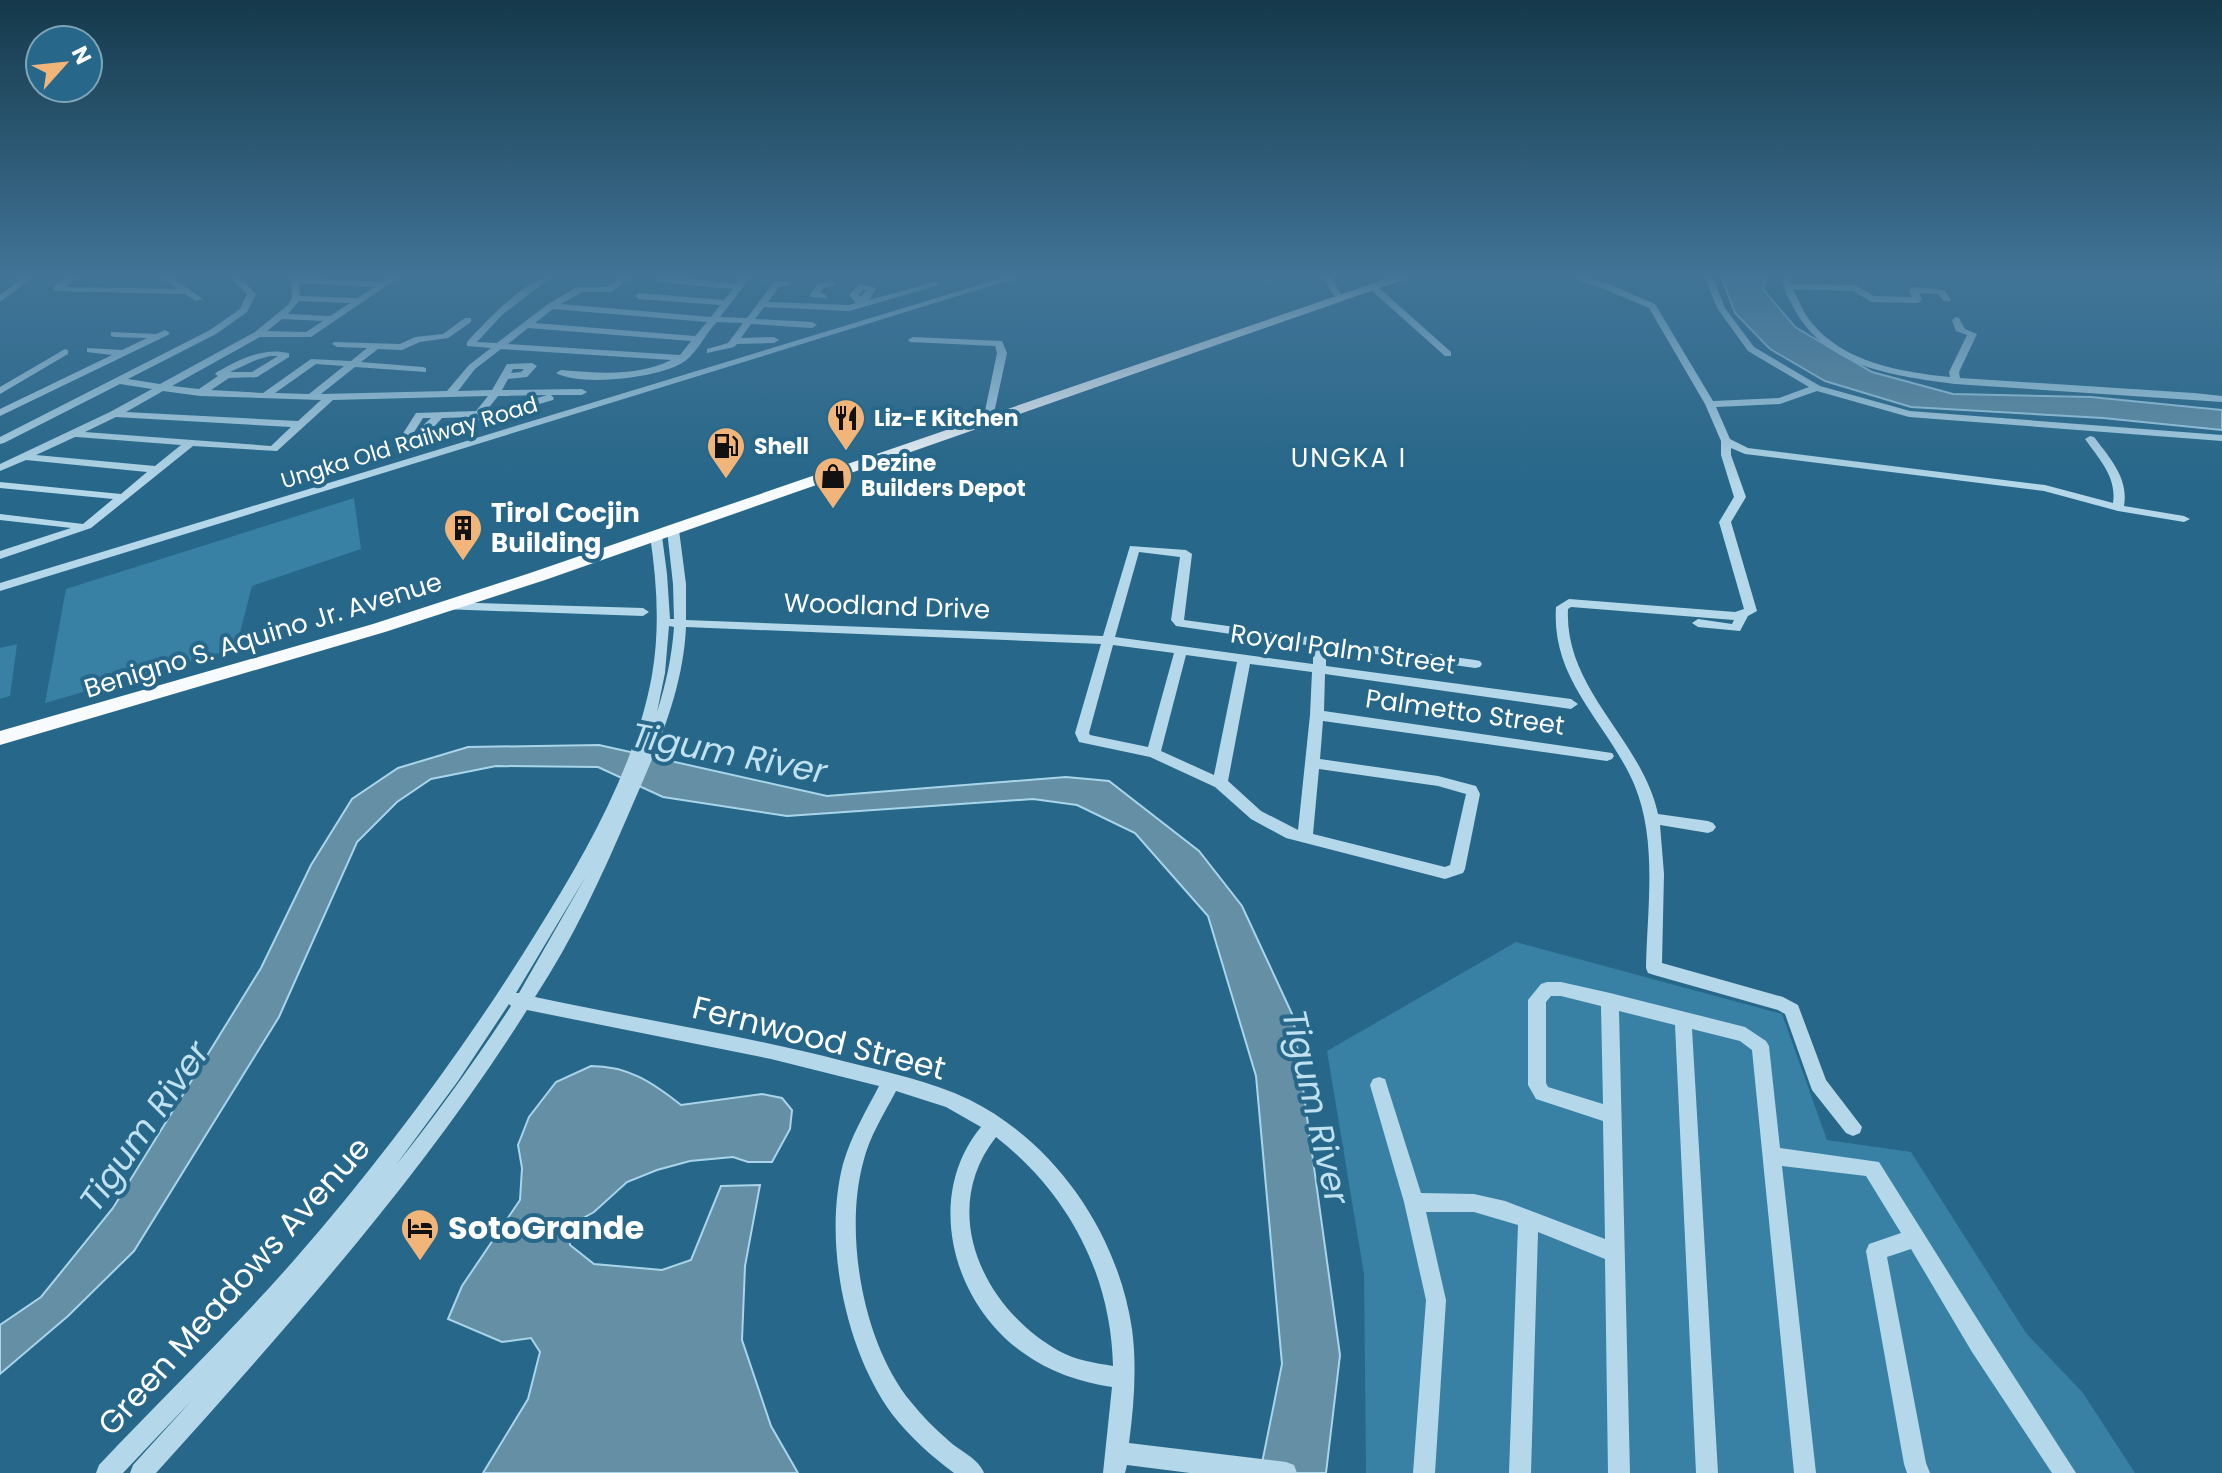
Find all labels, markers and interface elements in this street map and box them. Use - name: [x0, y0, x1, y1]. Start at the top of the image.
- north arrow: [24, 24, 104, 104]
- text: N: [64, 41, 99, 70]
- street label: Ungka Old Railway Road: [277, 389, 541, 496]
- restaurant icon: Liz-E Kitchen: [825, 397, 867, 452]
- place label: Liz-E Kitchen: [874, 403, 1019, 434]
- fuel station icon: Shell: [705, 425, 747, 480]
- place label: Shell: [754, 431, 809, 462]
- district label: UNGKA I: [1291, 440, 1407, 476]
- place label: Dezine Builders Depot: [861, 448, 1026, 504]
- shop icon: Dezine Builders Depot: [812, 455, 854, 510]
- place label: Tirol Cocjin Building: [491, 495, 640, 561]
- building icon: Tirol Cocjin Building: [442, 507, 484, 562]
- street label: Benigno S. Aquino Jr. Avenue: [80, 563, 446, 707]
- street label: Woodland Drive: [783, 584, 991, 628]
- street label: Royal Palm Street: [1228, 615, 1458, 683]
- street label: Palmetto Street: [1363, 680, 1567, 744]
- water label: Tigum River: [627, 711, 832, 796]
- street label: Fernwood Street: [688, 984, 950, 1091]
- water label: Tigum River: [1270, 1005, 1362, 1210]
- water label: Tigum River: [67, 1030, 221, 1221]
- street label: Green Meadows Avenue: [87, 1126, 380, 1445]
- place label: SotoGrande: [448, 1205, 644, 1250]
- hotel icon: SotoGrande: [399, 1207, 441, 1262]

